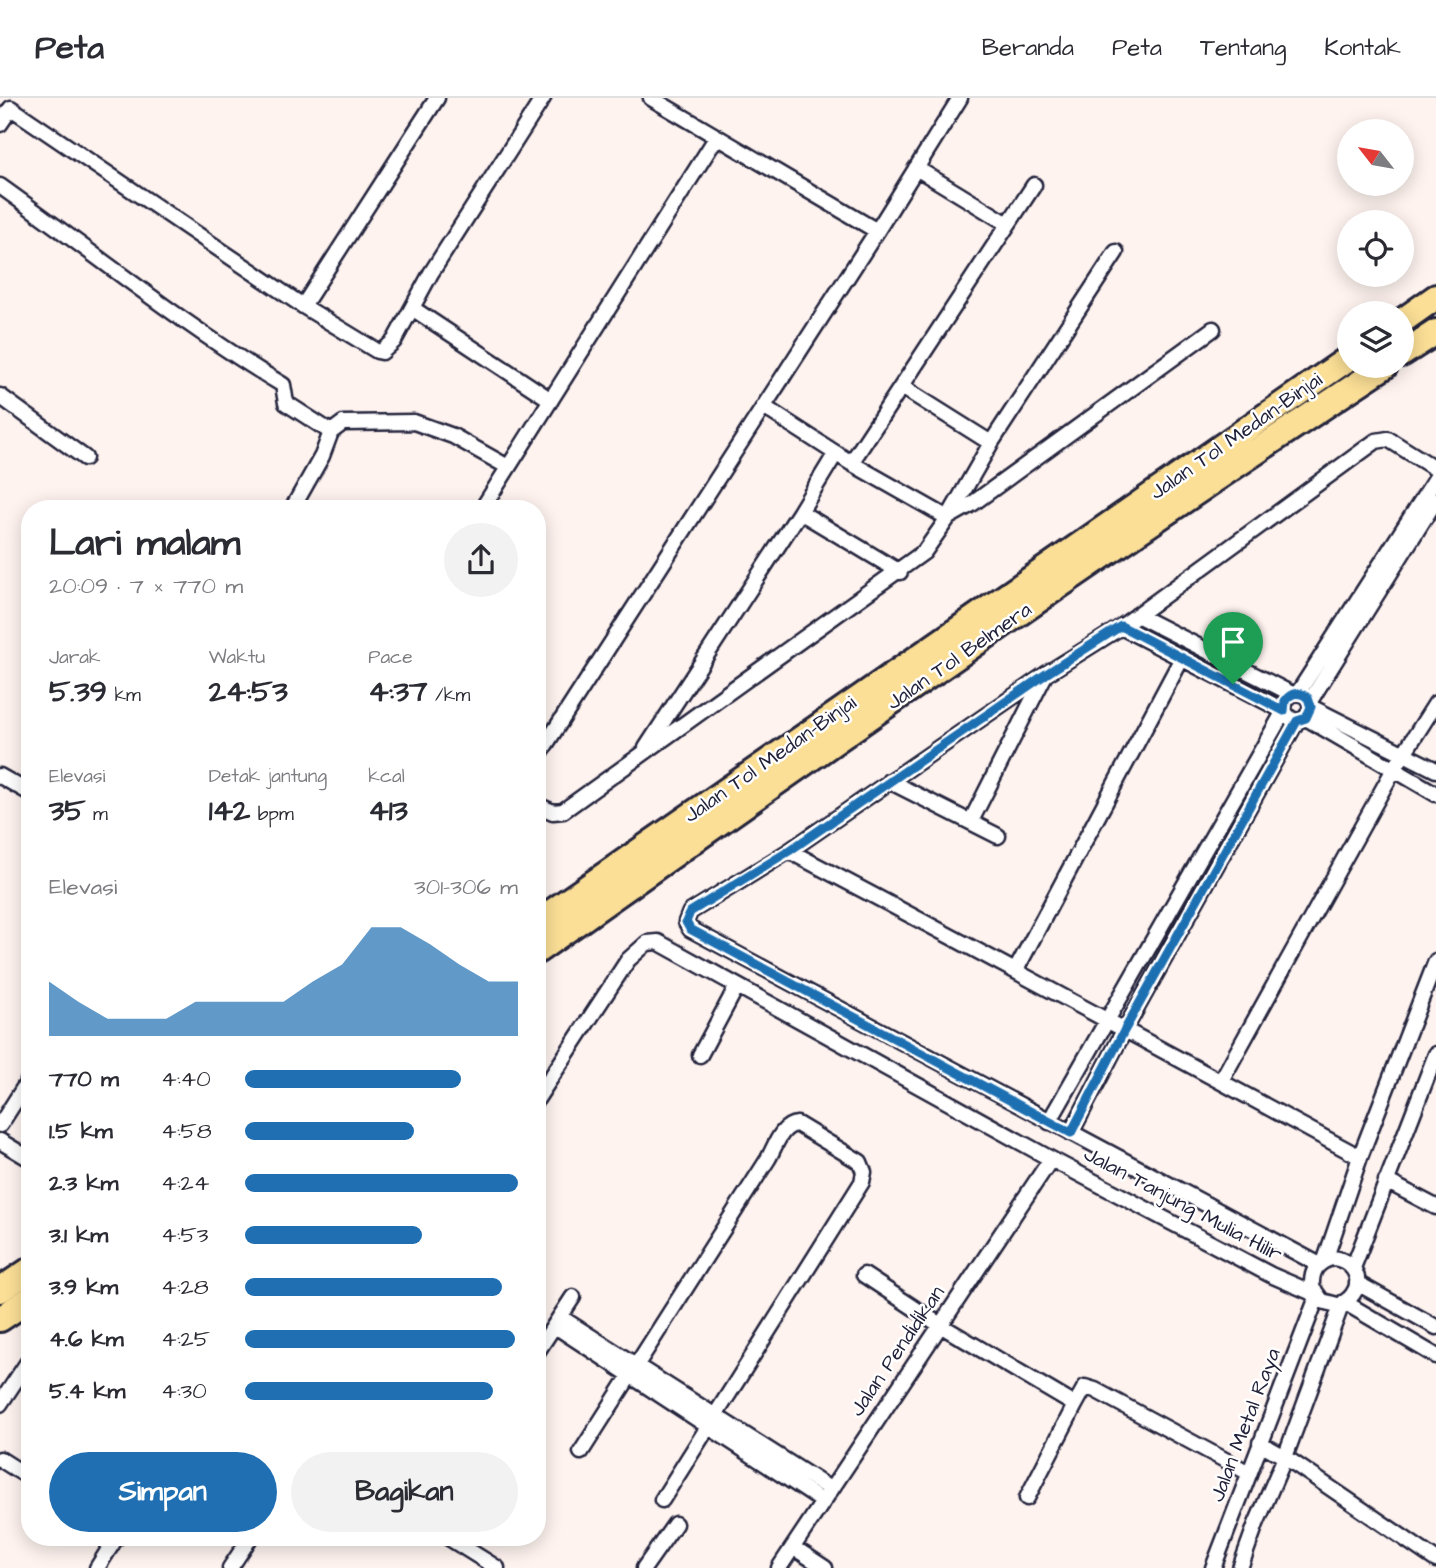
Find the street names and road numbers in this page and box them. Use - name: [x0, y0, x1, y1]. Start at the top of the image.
- street label: Jalan Tol Medan–Binjai: [1144, 365, 1328, 507]
- street label: Jalan Tol Belmera: [881, 595, 1038, 717]
- street label: Jalan Tol Medan–Binjai: [678, 688, 862, 830]
- street label: Jalan Tanjung Mulia Hilir: [1078, 1139, 1288, 1271]
- street label: Jalan Pendidikan: [843, 1280, 951, 1422]
- street label: Jalan Metal Raya: [1202, 1344, 1290, 1507]

